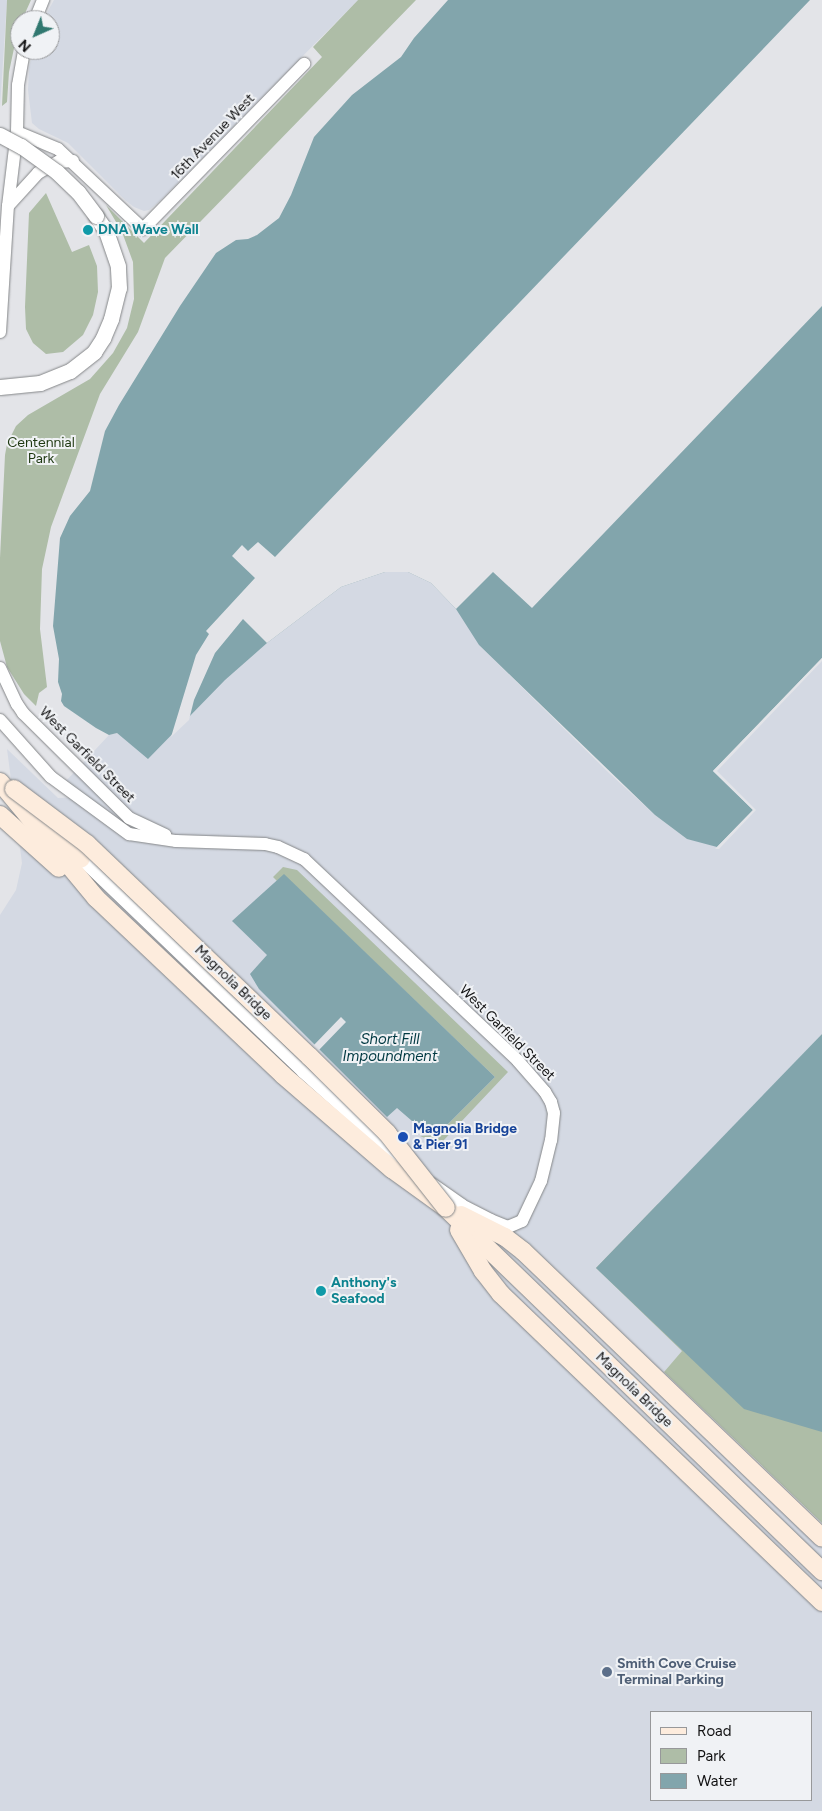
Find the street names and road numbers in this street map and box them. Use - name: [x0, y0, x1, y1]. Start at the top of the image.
- street label: 16th Avenue West: [168, 90, 258, 184]
- street label: West Garfield Street: [36, 704, 138, 806]
- street label: Magnolia Bridge: [191, 942, 275, 1024]
- street label: West Garfield Street: [456, 982, 558, 1084]
- street label: Magnolia Bridge: [592, 1349, 676, 1431]

